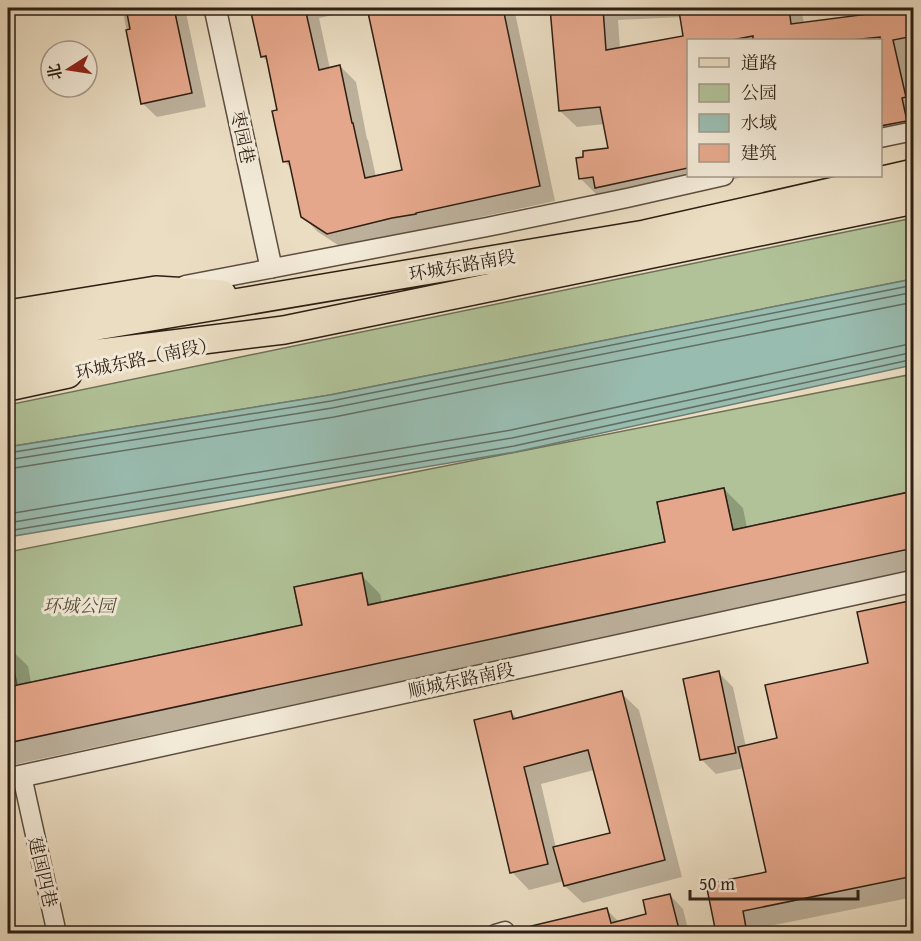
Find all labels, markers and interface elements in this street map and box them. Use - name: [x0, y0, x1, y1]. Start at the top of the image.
- north arrow: [39, 39, 99, 99]
- legend: [687, 39, 882, 177]
- text: 道路: [741, 49, 777, 76]
- text: 北: [41, 62, 68, 82]
- text: 公园: [741, 79, 777, 106]
- street label: 枣园巷: [224, 108, 262, 166]
- text: 水域: [741, 109, 777, 136]
- text: 建筑: [741, 139, 777, 166]
- street label: 环城东路南段: [406, 242, 518, 288]
- street label: 环城东路（南段）: [73, 330, 219, 386]
- park label: 环城公园: [43, 592, 118, 619]
- street label: 顺城东路南段: [405, 656, 517, 704]
- street label: 建国四巷: [22, 834, 64, 910]
- scale bar: [690, 863, 858, 901]
- text: 50 m: [699, 870, 735, 897]

